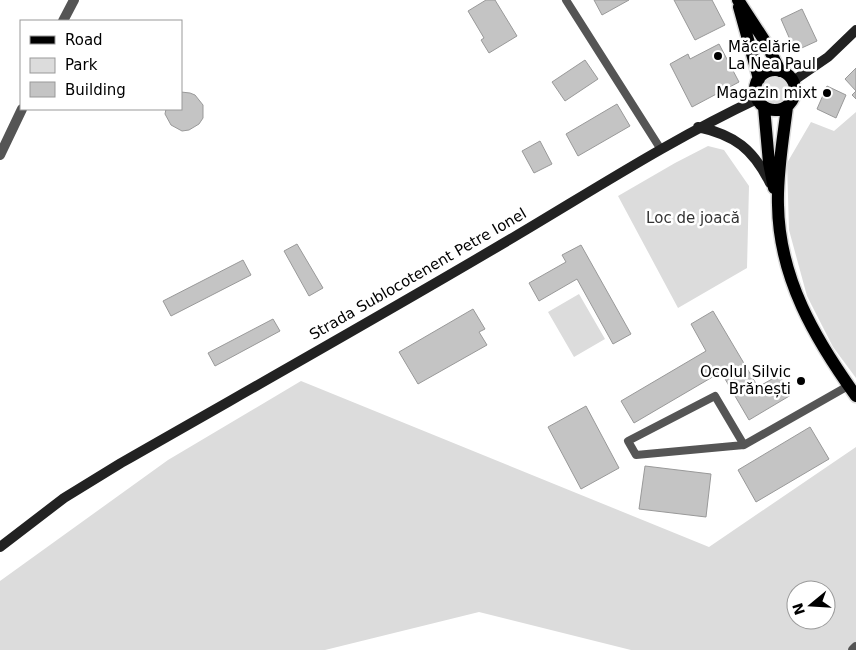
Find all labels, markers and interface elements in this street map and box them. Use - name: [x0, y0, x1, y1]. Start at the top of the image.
- legend: [20, 20, 182, 110]
- text: Road: [65, 31, 103, 49]
- place label: Măcelărie La Nea Paul: [728, 38, 816, 73]
- marker: Măcelărie La Nea Paul: [712, 50, 724, 62]
- text: Park: [65, 56, 98, 74]
- text: Building: [65, 81, 126, 99]
- place label: Magazin mixt: [716, 84, 817, 102]
- marker: Magazin mixt: [821, 87, 833, 99]
- street label: Strada Sublocotenent Petre Ionel: [306, 204, 530, 344]
- park label: Loc de joacă: [646, 209, 740, 227]
- place label: Ocolul Silvic Brănești: [700, 363, 791, 398]
- marker: Ocolul Silvic Brănești: [795, 375, 807, 387]
- north arrow: [786, 580, 836, 630]
- text: N: [789, 601, 808, 617]

